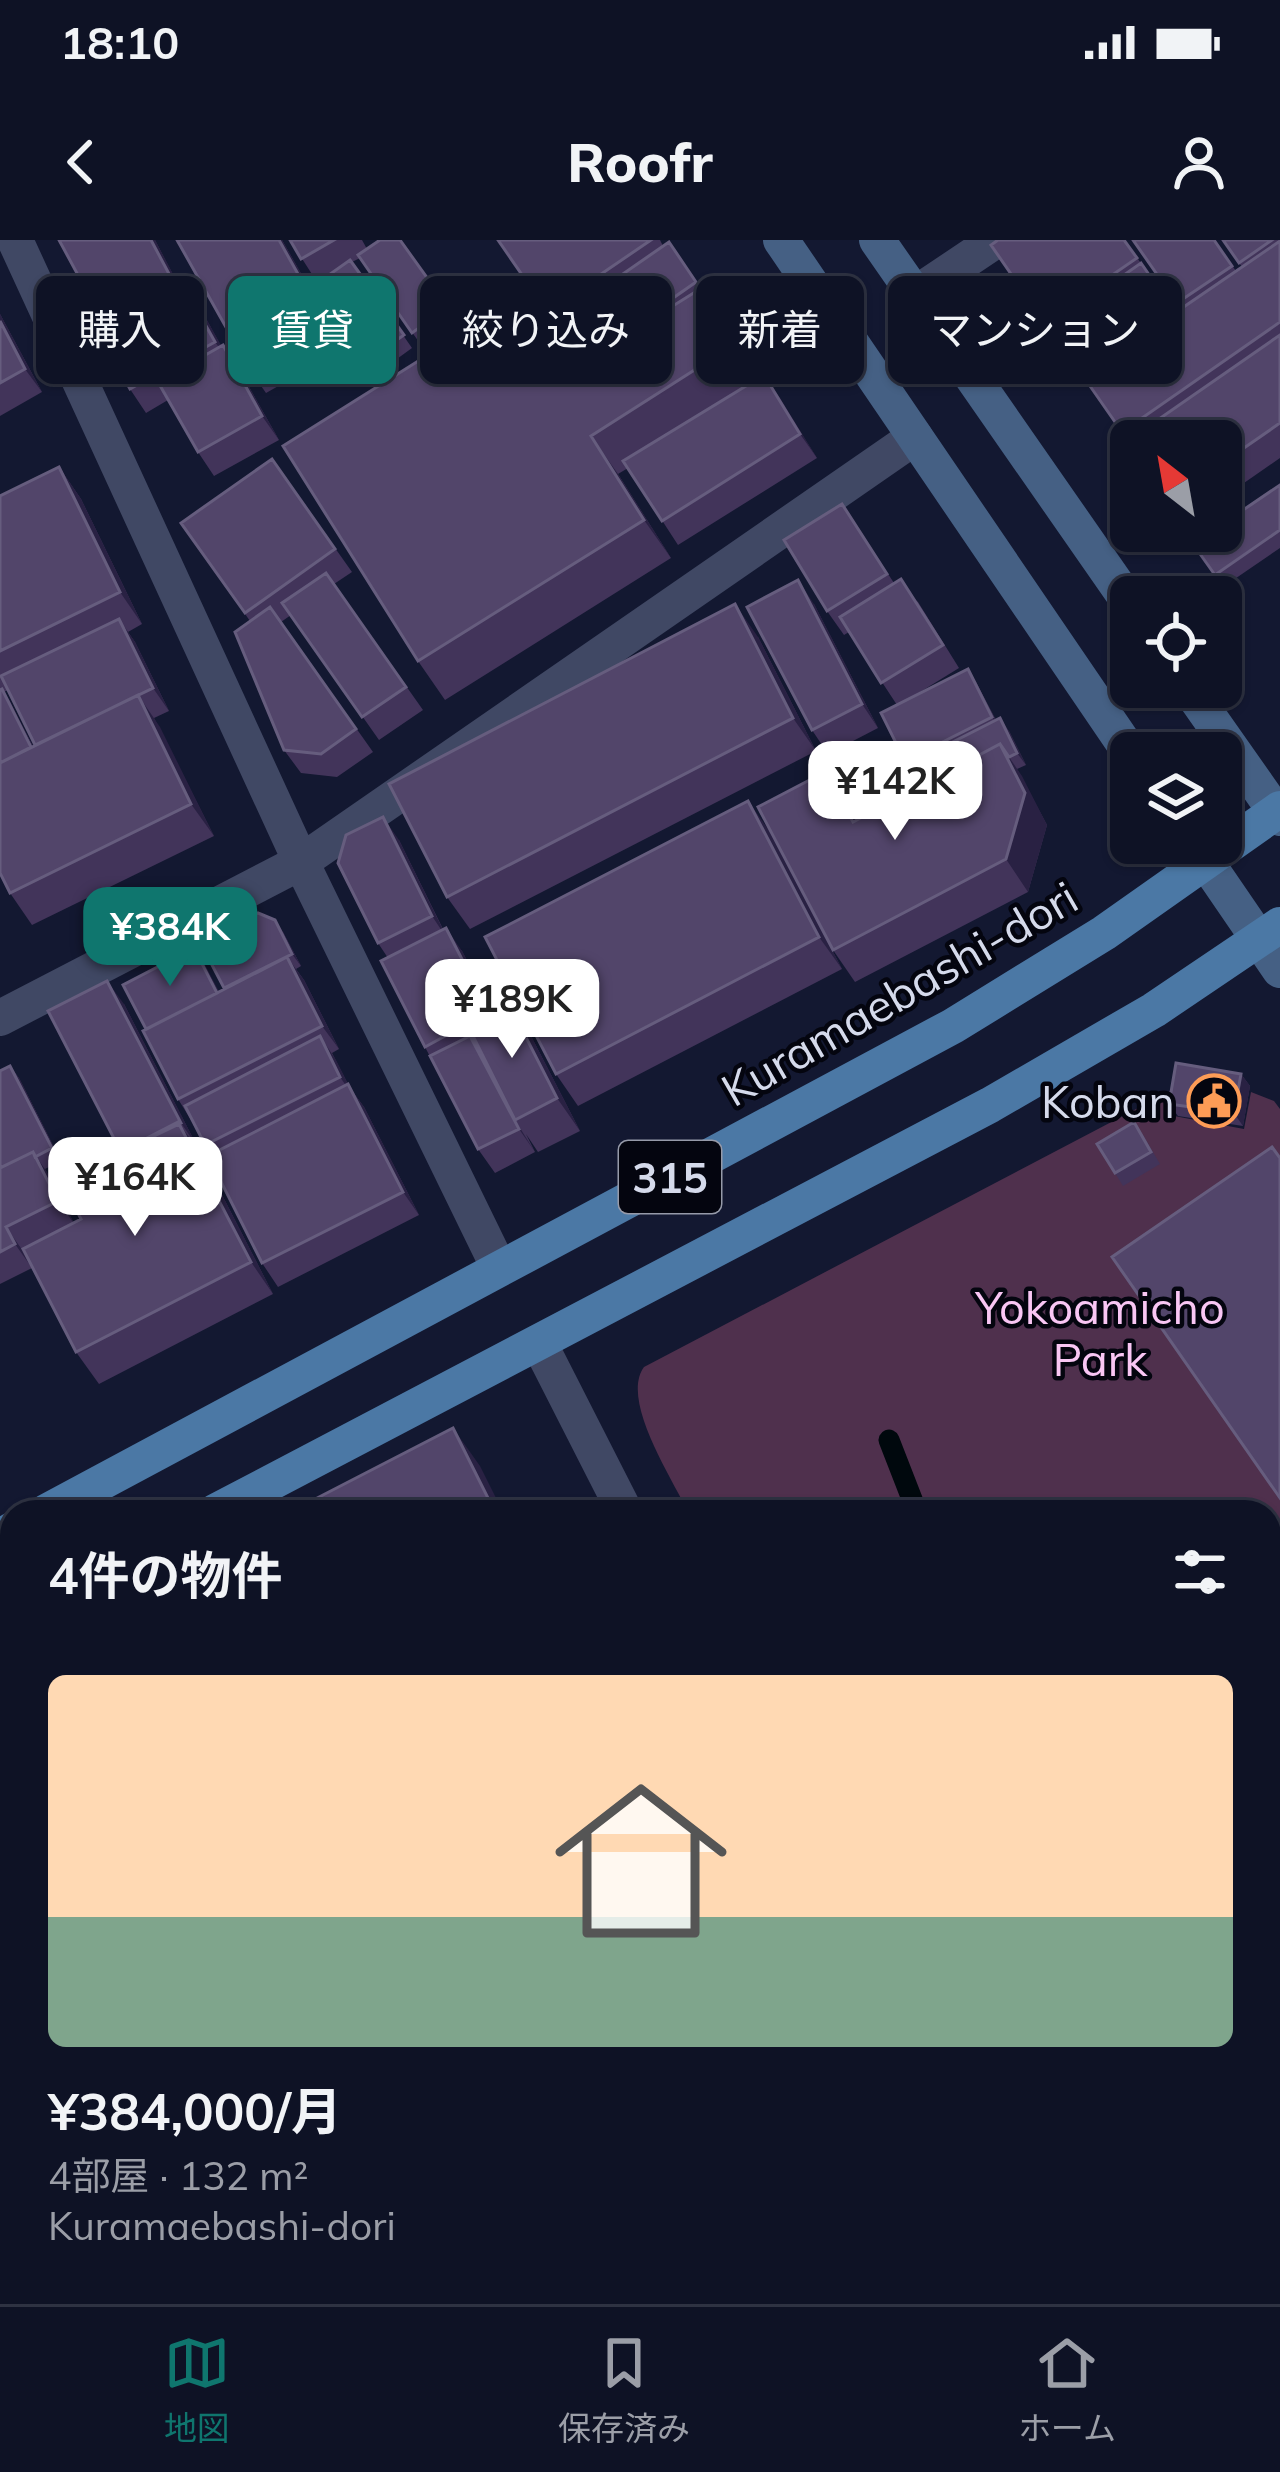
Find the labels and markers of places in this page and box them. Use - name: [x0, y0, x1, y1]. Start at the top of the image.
- pin: ¥142K: [811, 741, 979, 843]
- pin: ¥384K: [86, 887, 254, 989]
- pin: ¥189K: [428, 959, 596, 1061]
- place label: Koban: [1041, 1073, 1175, 1129]
- public building icon: Koban: [1186, 1073, 1242, 1129]
- pin: ¥164K: [51, 1137, 219, 1239]

